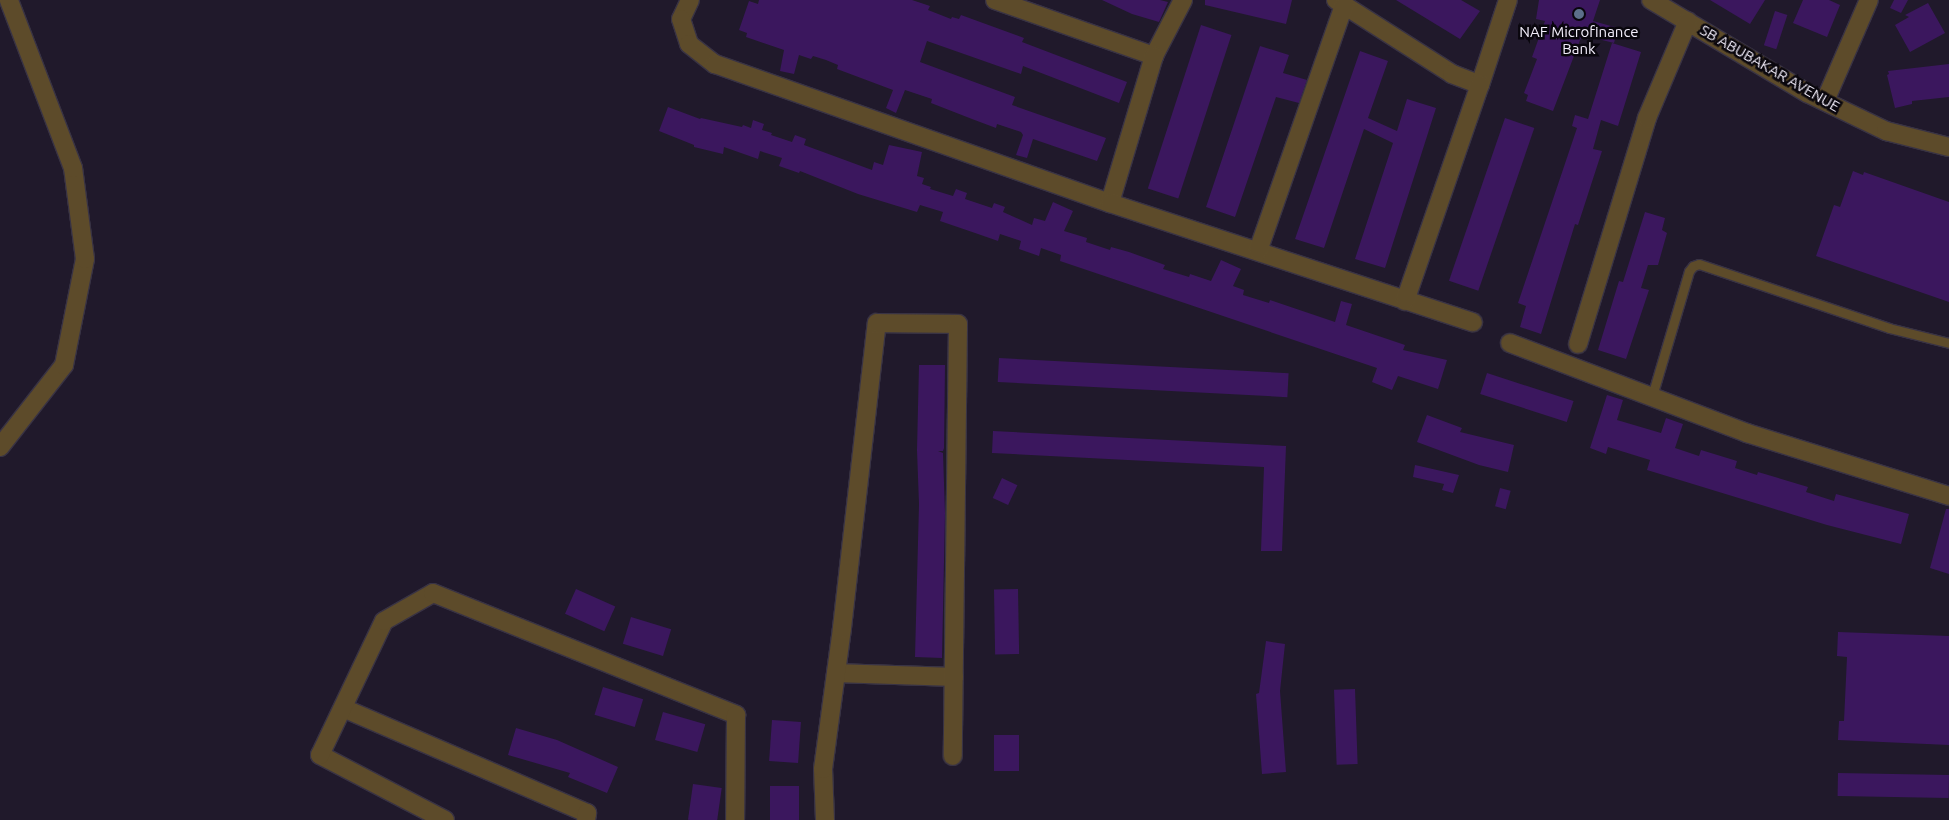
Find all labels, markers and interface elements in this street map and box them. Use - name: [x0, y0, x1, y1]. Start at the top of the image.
- marker: NAF Microfinance Bank: [1573, 8, 1585, 20]
- street label: SB ABUBAKAR AVENUE: [1697, 21, 1843, 115]
- place label: NAF Microfinance Bank: [1519, 22, 1639, 57]

